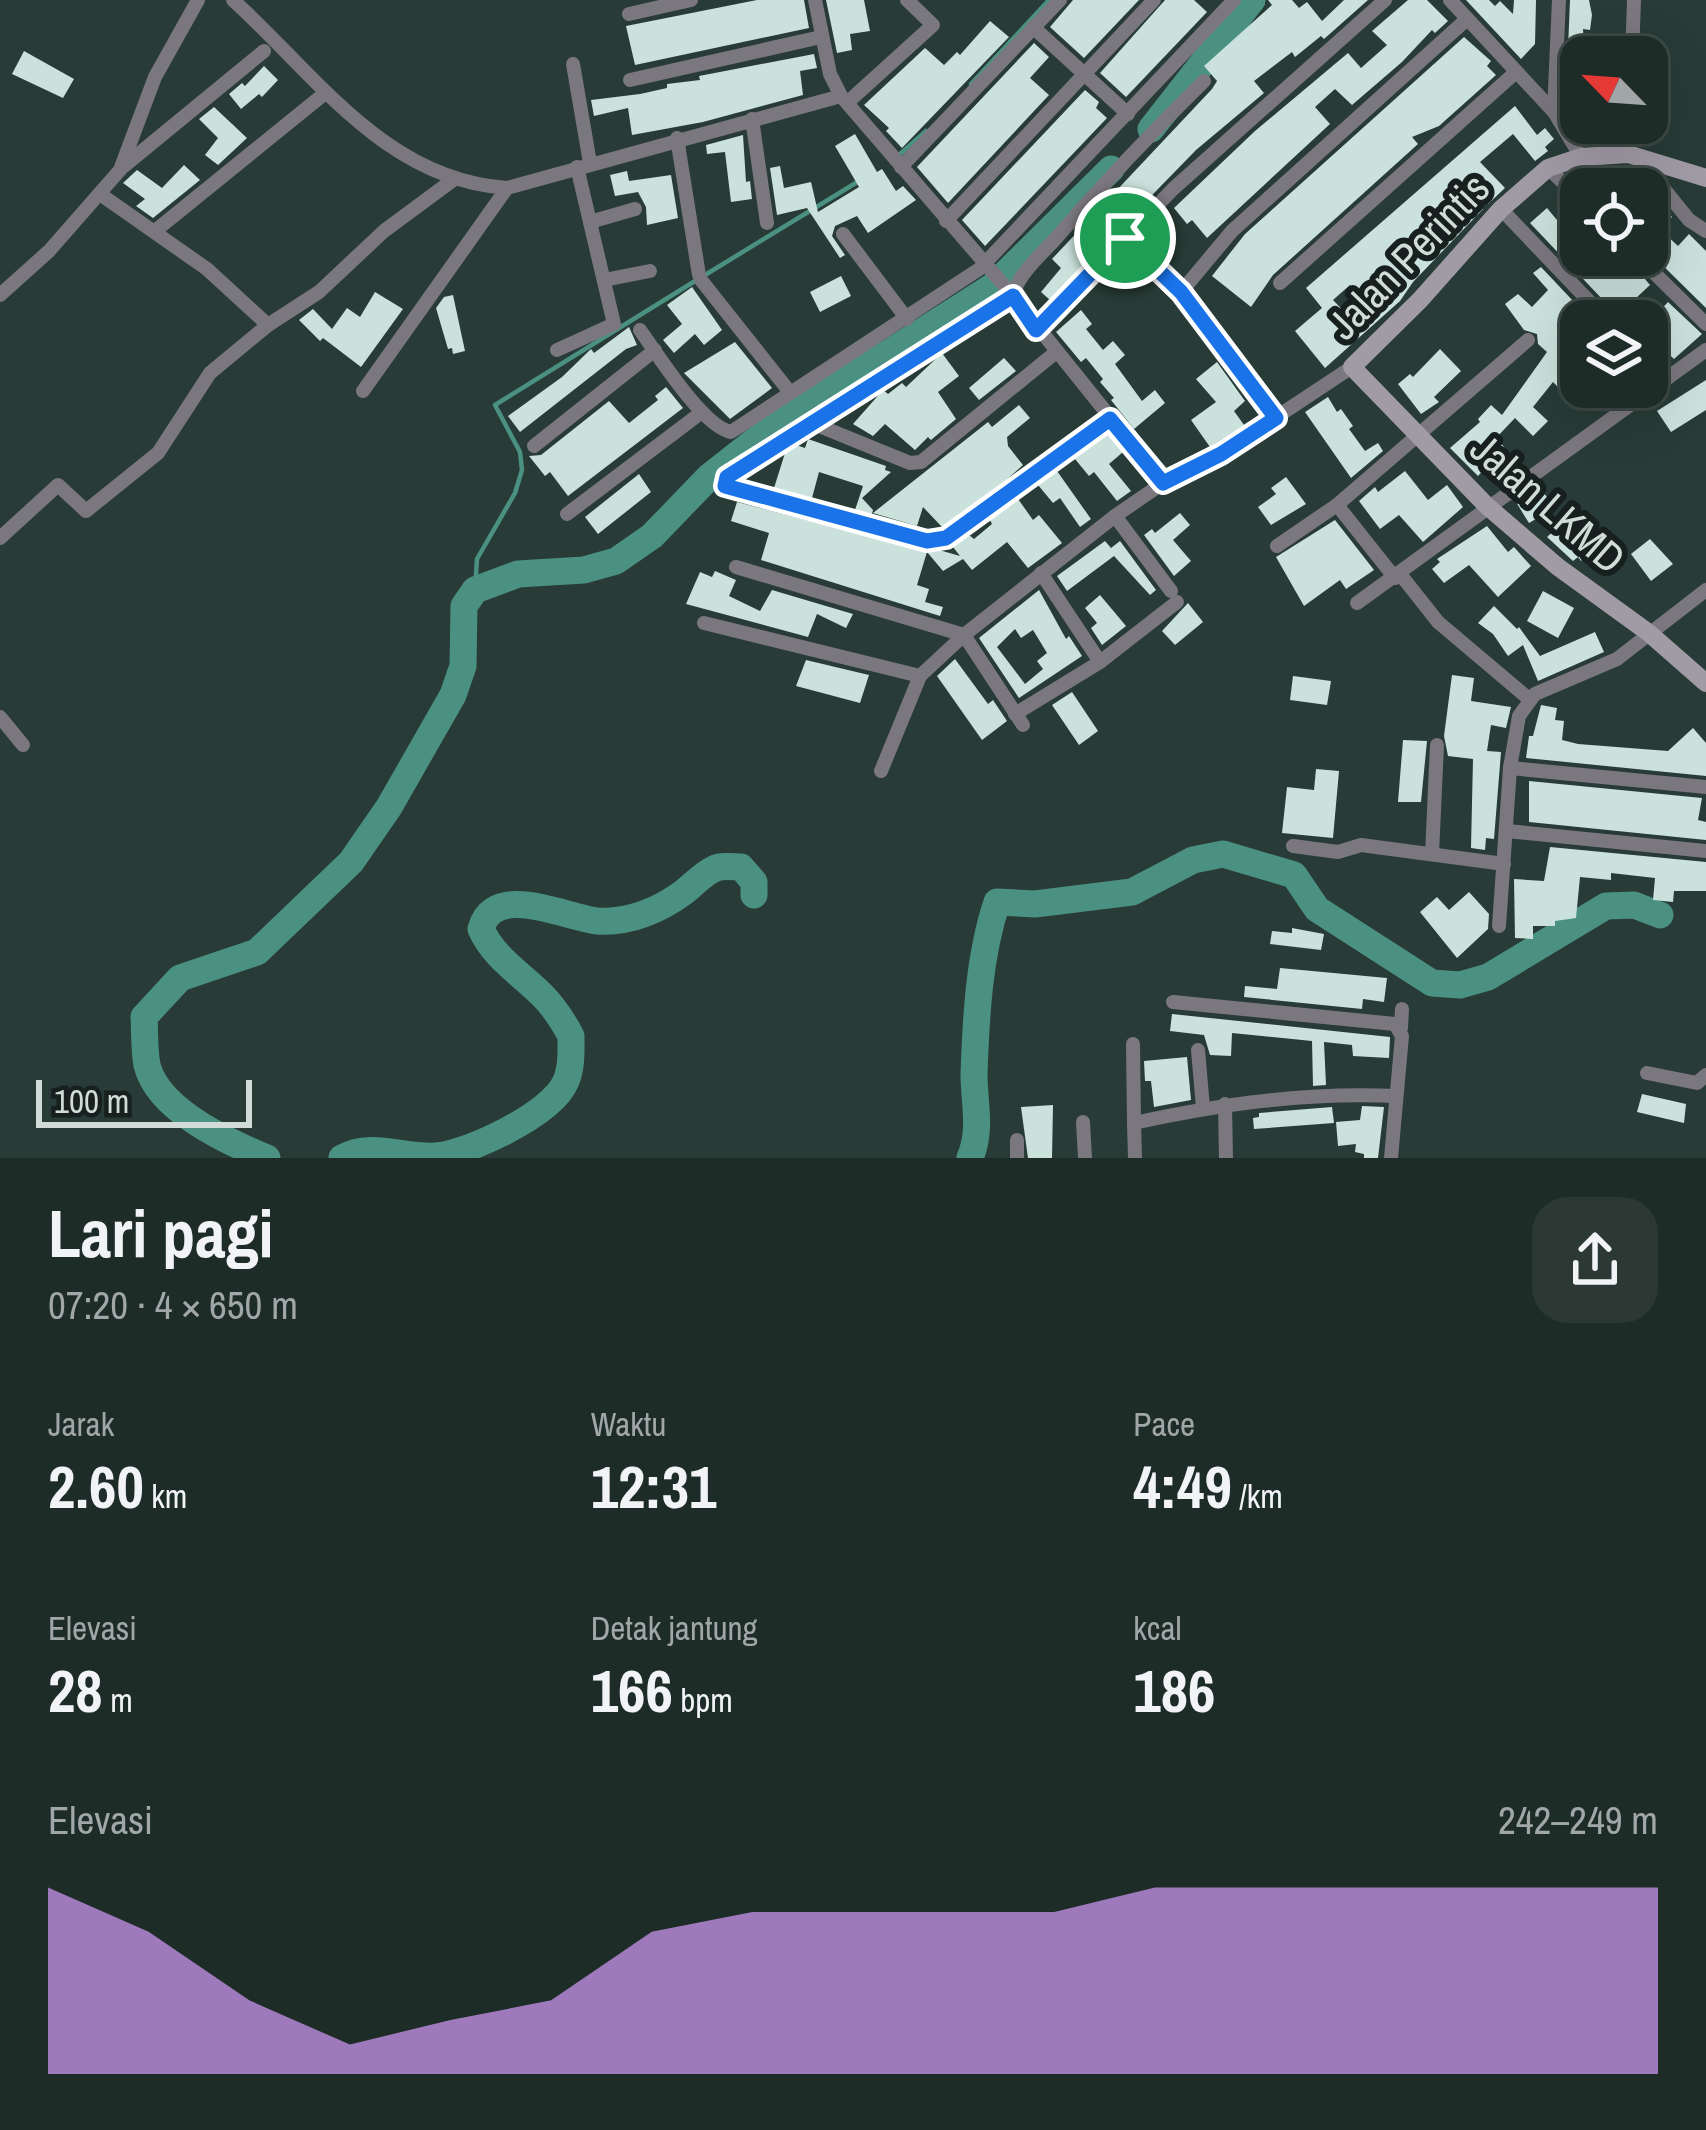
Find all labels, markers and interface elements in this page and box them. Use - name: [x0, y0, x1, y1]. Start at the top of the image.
- north arrow: [1560, 36, 1668, 144]
- map controls: [1560, 36, 1668, 408]
- street label: Jalan Perintis: [1315, 161, 1501, 351]
- button: locate: [1560, 168, 1668, 276]
- pin: [1074, 187, 1176, 289]
- icon: arrive: [1092, 205, 1158, 271]
- button: layers: [1560, 300, 1668, 408]
- street label: Jalan LKMD: [1459, 420, 1637, 586]
- scale bar: [36, 1074, 252, 1127]
- text: 100 m: [54, 1079, 129, 1123]
- text: Lari pagi: [48, 1189, 274, 1278]
- button: share: [1532, 1197, 1658, 1323]
- text: 07:20 · 4 × 650 m: [48, 1279, 298, 1331]
- text: Jarak: [48, 1402, 114, 1446]
- text: Waktu: [591, 1402, 666, 1446]
- text: Pace: [1133, 1402, 1195, 1446]
- text: 2.60: [48, 1446, 144, 1527]
- text: 12:31: [591, 1446, 716, 1527]
- text: 4:49: [1133, 1446, 1232, 1527]
- text: km: [144, 1474, 187, 1518]
- text: /km: [1232, 1474, 1283, 1518]
- text: Elevasi: [48, 1606, 137, 1650]
- text: Detak jantung: [591, 1606, 758, 1650]
- text: kcal: [1133, 1606, 1181, 1650]
- text: 28: [48, 1650, 103, 1731]
- text: 166: [591, 1650, 673, 1731]
- text: 186: [1133, 1650, 1215, 1731]
- text: m: [103, 1678, 133, 1722]
- text: bpm: [673, 1678, 733, 1722]
- text: Elevasi: [48, 1794, 153, 1846]
- text: 242–249 m: [1498, 1794, 1658, 1846]

